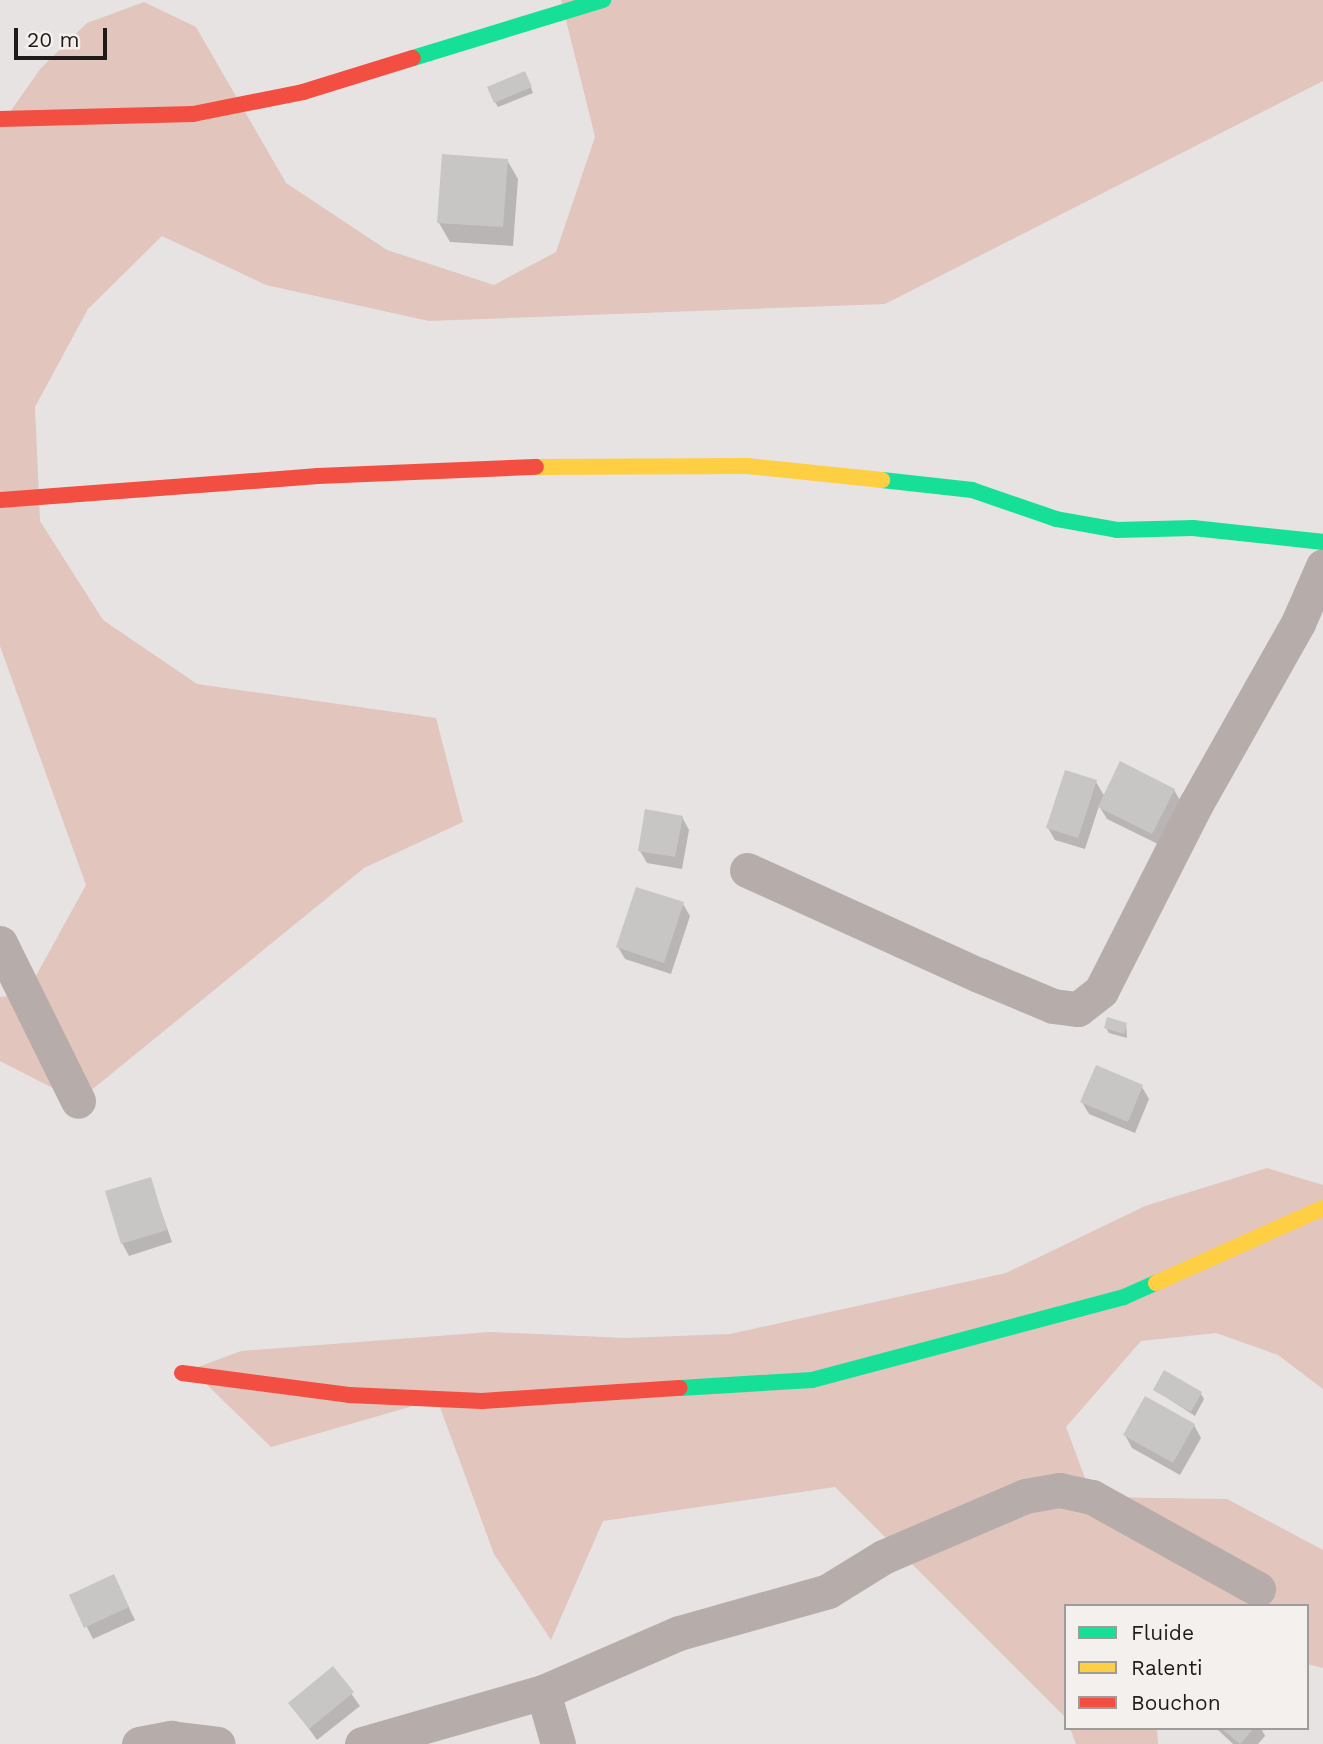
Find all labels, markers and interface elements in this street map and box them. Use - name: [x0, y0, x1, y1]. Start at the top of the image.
- scale bar: [18, 14, 110, 58]
- text: 20 m: [27, 27, 79, 52]
- legend: [1064, 1604, 1309, 1730]
- text: Fluide: [1131, 1620, 1194, 1645]
- text: Ralenti: [1131, 1655, 1203, 1680]
- text: Bouchon: [1131, 1690, 1221, 1715]

